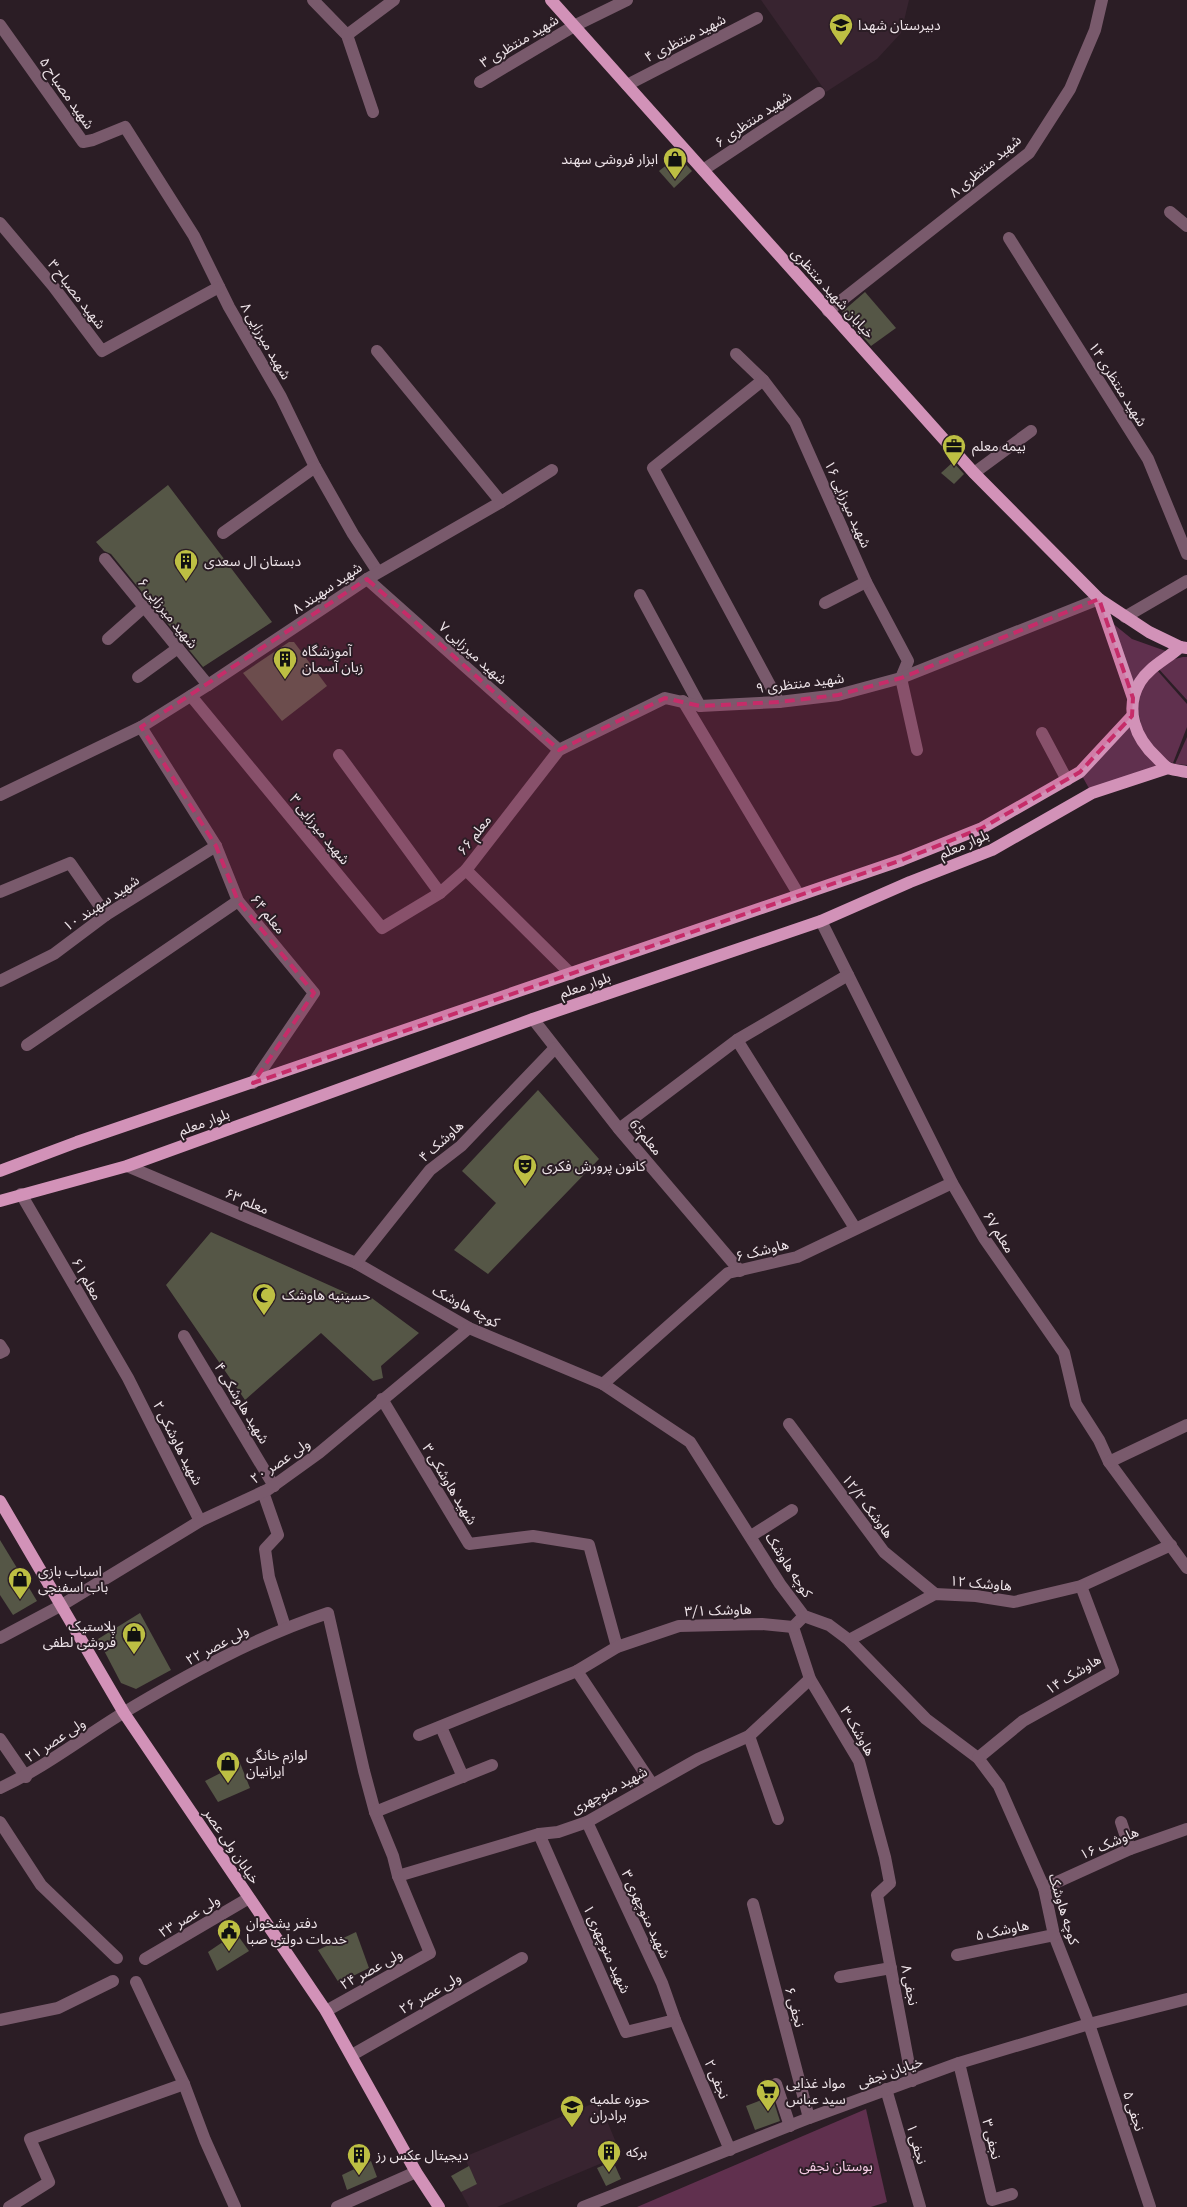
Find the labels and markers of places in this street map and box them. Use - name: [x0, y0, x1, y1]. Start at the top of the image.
- school or university icon: دبیرستان شهدا: [828, 12, 854, 46]
- place label: دبیرستان شهدا: [858, 17, 941, 34]
- shop icon: ابزار فروشی سهند: [662, 146, 688, 180]
- place label: ابزار فروشی سهند: [561, 151, 658, 168]
- office icon: بیمه معلم: [941, 433, 967, 467]
- place label: بیمه معلم: [972, 438, 1026, 457]
- building icon: دبستان ال سعدی: [173, 548, 199, 582]
- place label: دبستان ال سعدی: [204, 553, 301, 570]
- place label: آموزشگاه زبان آسمان: [302, 643, 363, 676]
- building icon: آموزشگاه زبان آسمان: [272, 646, 298, 680]
- theatre icon: کانون پرورش فکری: [512, 1153, 538, 1187]
- place label: کانون پرورش فکری: [542, 1158, 646, 1176]
- mosque icon: حسینیه هاوشک: [251, 1282, 277, 1316]
- place label: حسینیه هاوشک: [282, 1287, 370, 1304]
- place label: اسباب بازی باب اسفنجی: [38, 1563, 108, 1596]
- shop icon: اسباب بازی باب اسفنجی: [7, 1566, 33, 1600]
- place label: پلاستیک فروشی لطفی: [43, 1618, 116, 1651]
- shop icon: پلاستیک فروشی لطفی: [121, 1621, 147, 1655]
- place label: لوازم خانگی ایرانیان: [246, 1747, 308, 1780]
- shop icon: لوازم خانگی ایرانیان: [215, 1750, 241, 1784]
- place label: دفتر یشخوان خدمات دولتی صبا: [246, 1915, 347, 1948]
- public building icon: دفتر یشخوان خدمات دولتی صبا: [216, 1918, 242, 1952]
- place label: مواد غذایی سید عباس: [786, 2075, 846, 2108]
- supermarket icon: مواد غذایی سید عباس: [755, 2078, 781, 2112]
- place label: حوزه علمیه برادران: [590, 2091, 650, 2124]
- school or university icon: حوزه علمیه برادران: [559, 2094, 585, 2128]
- building icon: برکه: [596, 2139, 622, 2173]
- building icon: دیجیتال عکس رز: [346, 2142, 372, 2176]
- place label: برکه: [626, 2144, 648, 2161]
- place label: دیجیتال عکس رز: [375, 2147, 469, 2164]

